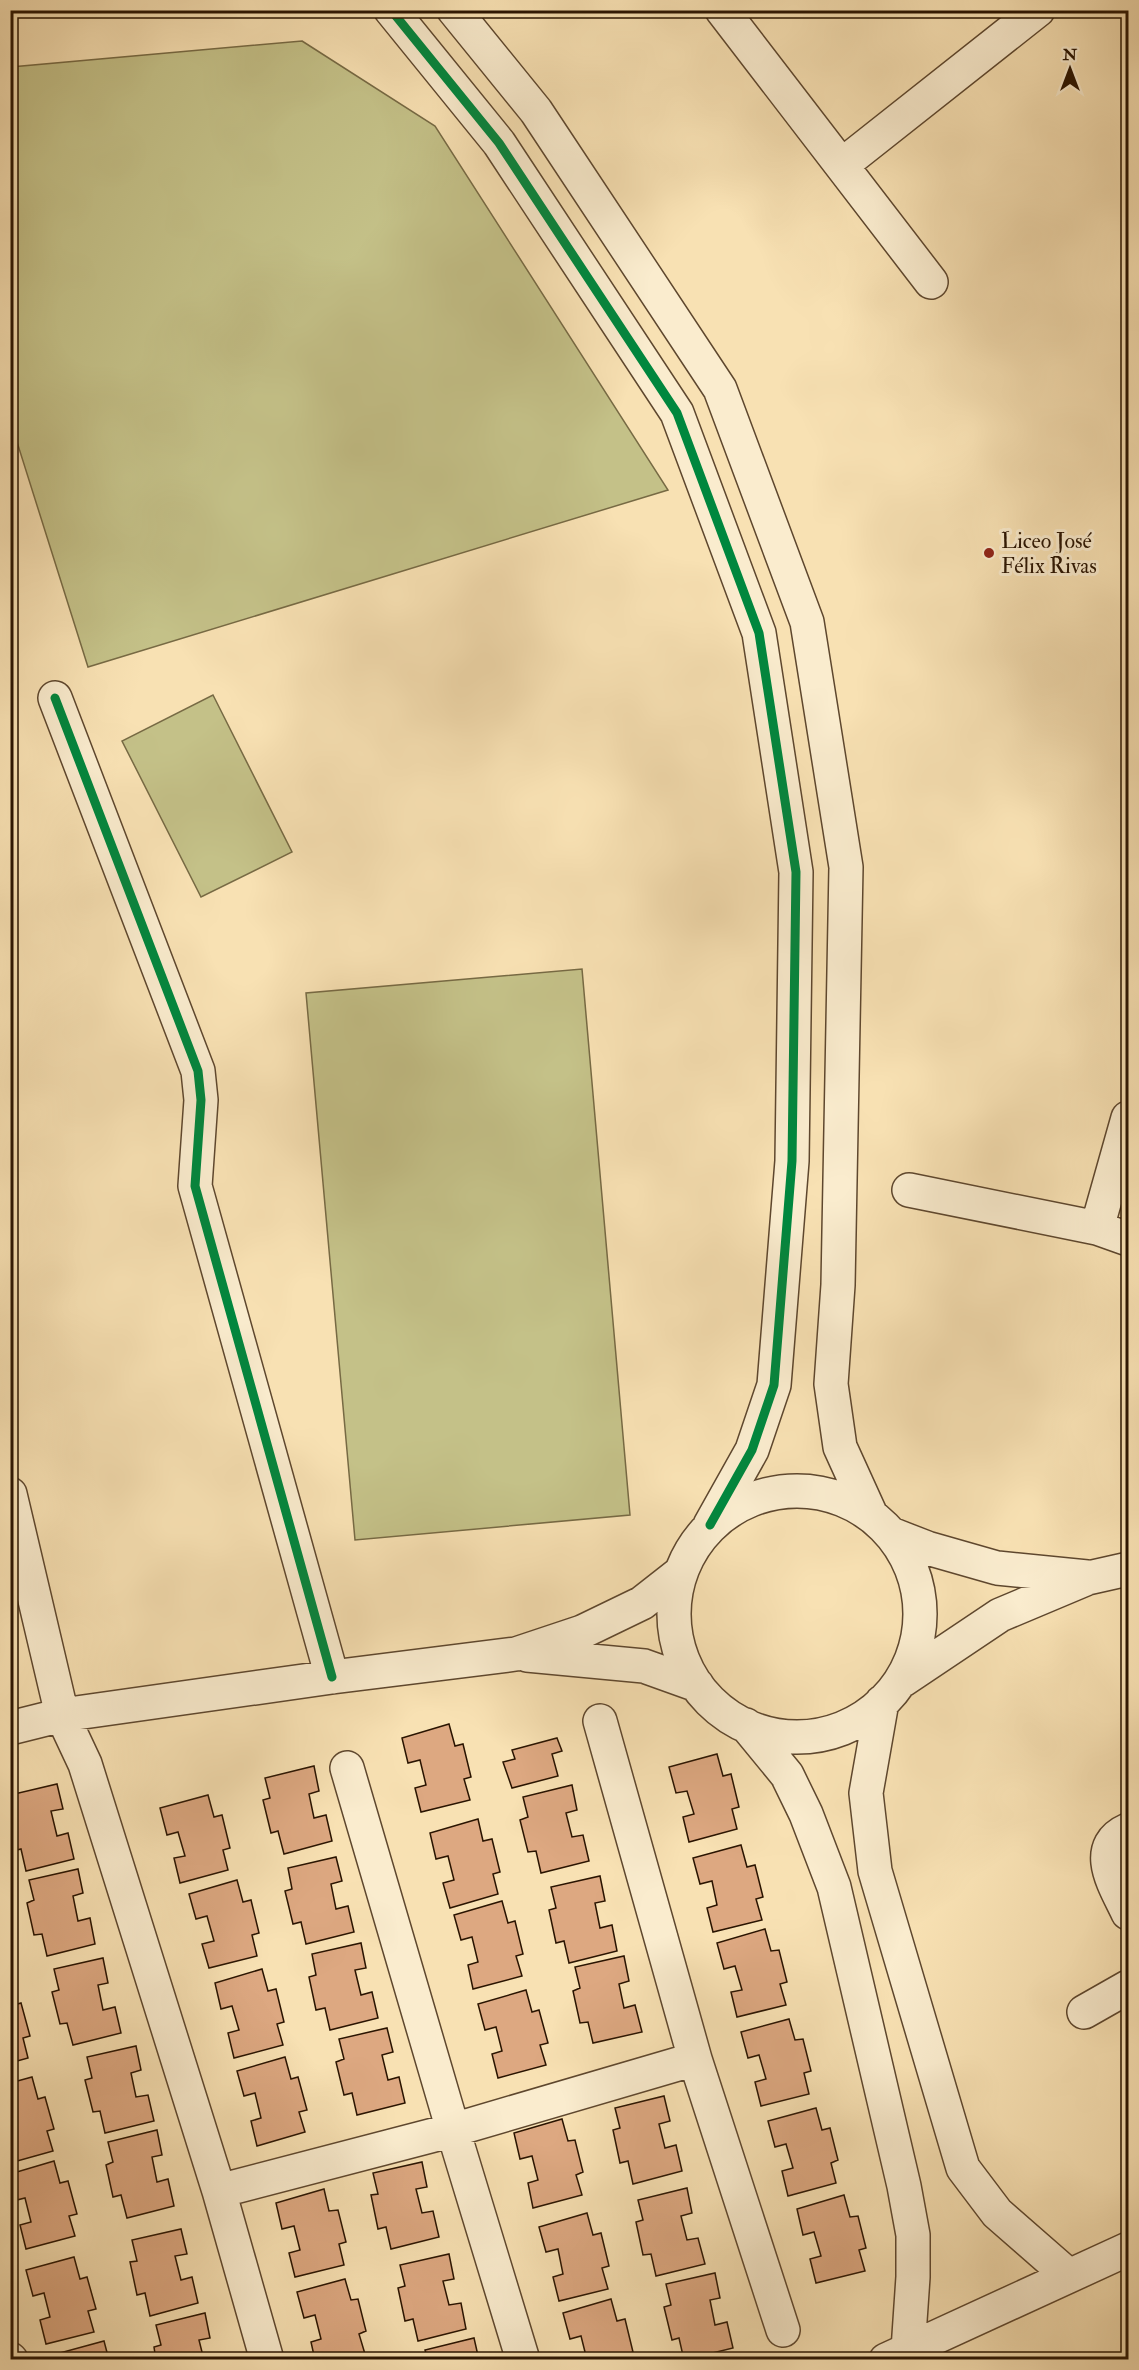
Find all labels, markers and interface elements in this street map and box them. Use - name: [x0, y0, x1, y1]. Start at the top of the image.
- north arrow: [1040, 39, 1100, 99]
- text: N: [1062, 45, 1078, 65]
- place label: Liceo José Félix Rivas: [1001, 527, 1097, 580]
- marker: Liceo José Félix Rivas: [982, 546, 996, 560]

